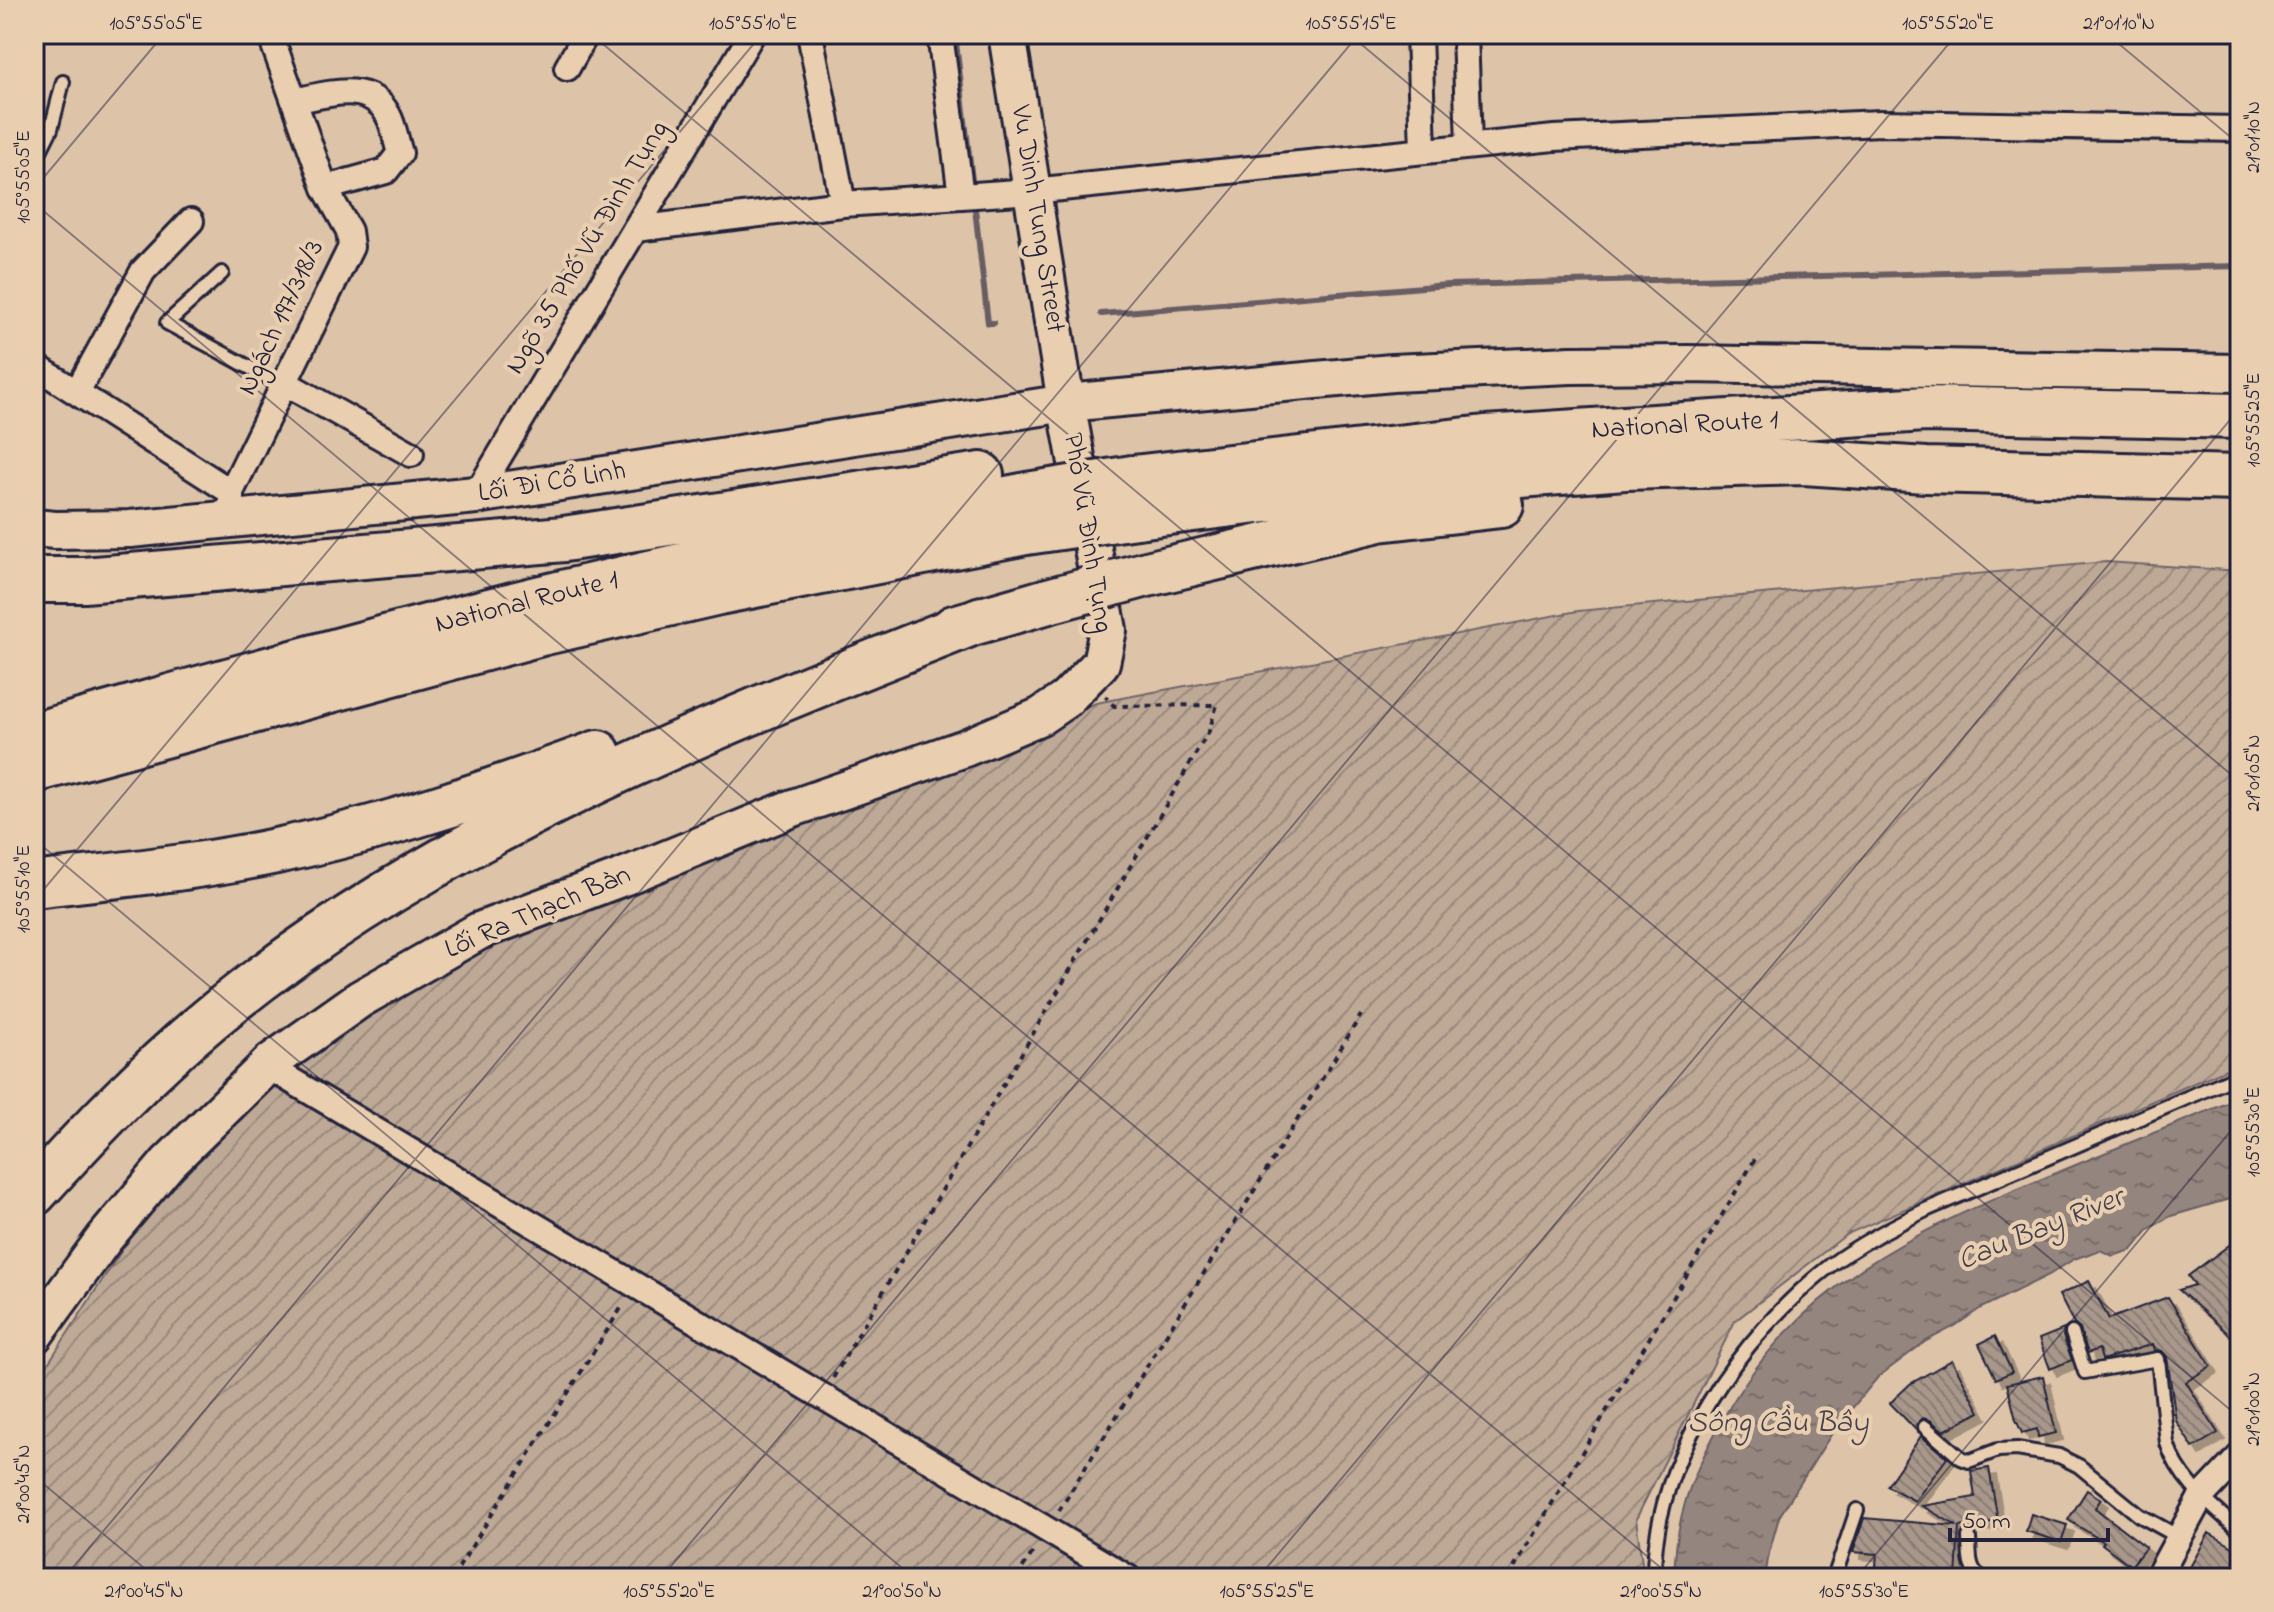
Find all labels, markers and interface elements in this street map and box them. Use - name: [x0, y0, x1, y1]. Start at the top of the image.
- text: 105°55'05"E: [109, 10, 203, 39]
- text: 105°55'10"E: [709, 10, 797, 39]
- text: 105°55'15"E: [1305, 10, 1397, 39]
- text: 105°55'20"E: [1902, 10, 1994, 39]
- text: 21°01'10"N: [2083, 10, 2155, 39]
- street label: Vu Dinh Tung Street: [999, 101, 1075, 336]
- text: 21°01'10"N: [2240, 101, 2269, 173]
- street label: Ngõ 35 Phố Vũ Đình Tụng: [496, 113, 680, 383]
- text: 105°55'05"E: [10, 130, 39, 224]
- street label: Ngách 197/318/3: [228, 234, 336, 402]
- text: 105°55'25"E: [2240, 373, 2269, 467]
- street label: National Route 1: [1590, 401, 1780, 451]
- street label: Phố Vũ Đình Tụng: [1051, 430, 1123, 636]
- street label: Lối Đi Cổ Linh: [475, 451, 629, 515]
- street label: National Route 1: [431, 560, 623, 646]
- text: 21°01'05"N: [2240, 734, 2269, 812]
- text: 105°55'10"E: [10, 845, 39, 933]
- street label: Lối Ra Thạch Bàn: [439, 855, 637, 971]
- text: 105°55'30"E: [2240, 1087, 2269, 1177]
- water label: Cau Bay River: [1952, 1175, 2134, 1283]
- text: 21°01'00"N: [2240, 1372, 2269, 1446]
- water label: Sông Cầu Bây: [1688, 1402, 1869, 1446]
- text: 21°00'45"N: [10, 1445, 39, 1523]
- scale bar: [1950, 1492, 2108, 1542]
- text: 50 m: [1962, 1505, 2011, 1540]
- text: 21°00'45"N: [105, 1578, 183, 1607]
- text: 105°55'20"E: [623, 1578, 715, 1607]
- text: 21°00'50"N: [862, 1578, 942, 1607]
- text: 105°55'25"E: [1220, 1578, 1314, 1607]
- text: 21°00'55"N: [1620, 1578, 1702, 1607]
- text: 105°55'30"E: [1819, 1578, 1909, 1607]

